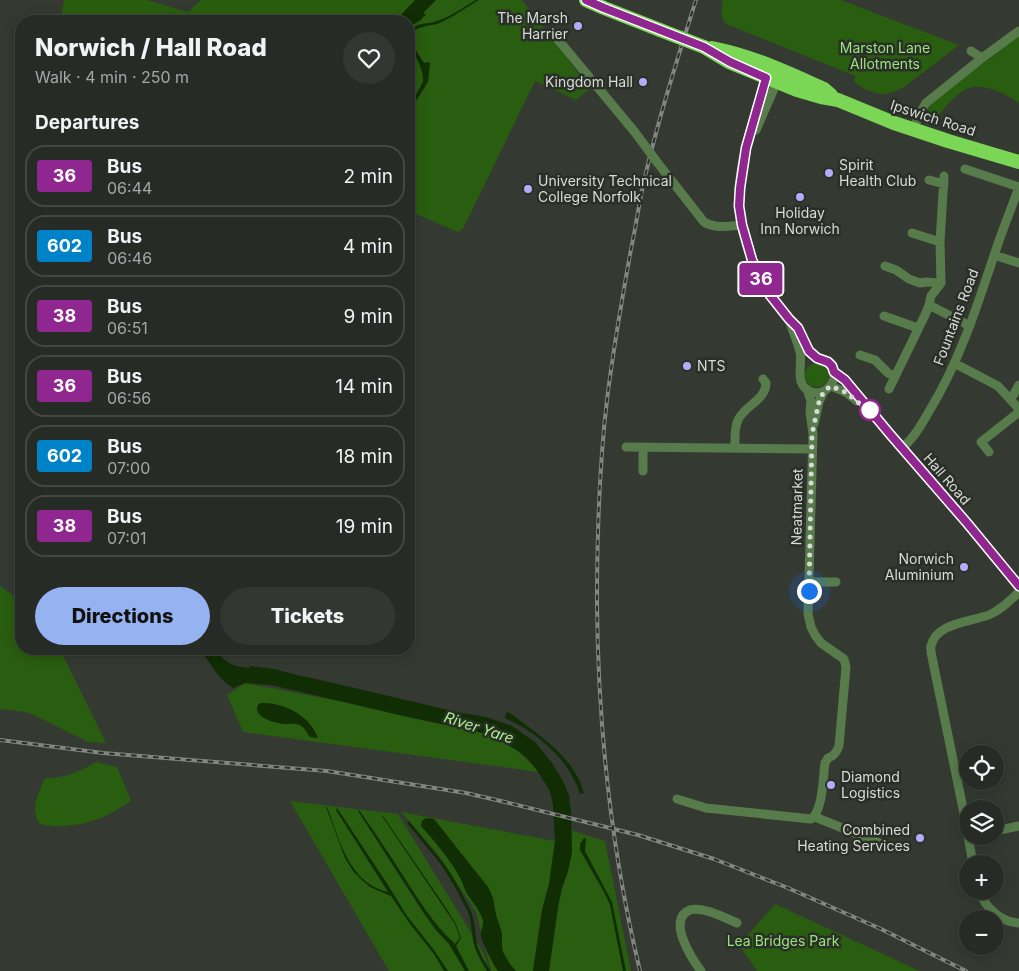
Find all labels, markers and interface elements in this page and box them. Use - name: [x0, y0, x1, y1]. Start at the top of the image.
- place label: The Marsh Harrier: [497, 9, 568, 42]
- marker: The Marsh Harrier: [572, 20, 584, 32]
- button: heart: [343, 32, 395, 84]
- text: Norwich / Hall Road: [35, 33, 267, 62]
- park label: Marston Lane Allotments: [840, 39, 930, 72]
- text: Walk · 4 min · 250 m: [35, 67, 189, 87]
- place label: Kingdom Hall: [545, 73, 633, 90]
- marker: Kingdom Hall: [637, 76, 649, 88]
- street label: Ipswich Road: [888, 96, 978, 139]
- text: Departures: [35, 111, 139, 134]
- text: Bus: [107, 155, 142, 178]
- place label: Spirit Health Club: [839, 156, 916, 189]
- text: 36: [53, 165, 76, 186]
- text: 2 min: [344, 165, 393, 188]
- marker: Spirit Health Club: [823, 167, 835, 179]
- place label: University Technical College Norfolk: [538, 172, 672, 205]
- text: 06:44: [107, 178, 152, 198]
- marker: University Technical College Norfolk: [522, 183, 534, 195]
- marker: Holiday Inn Norwich: [794, 191, 806, 203]
- place label: Holiday Inn Norwich: [760, 204, 840, 237]
- text: Bus: [107, 225, 142, 248]
- text: 602: [47, 235, 82, 256]
- text: 4 min: [343, 235, 393, 258]
- text: 06:46: [107, 248, 152, 268]
- line badge: 36: [738, 263, 784, 295]
- street label: Fountains Road: [929, 266, 982, 367]
- text: 36: [749, 268, 773, 289]
- text: Bus: [107, 295, 142, 318]
- text: 38: [53, 305, 76, 326]
- text: 9 min: [343, 305, 393, 328]
- text: 06:51: [107, 318, 148, 338]
- place label: NTS: [697, 357, 726, 374]
- marker: NTS: [681, 360, 693, 372]
- text: Bus: [107, 365, 142, 388]
- text: 36: [53, 375, 76, 396]
- text: 14 min: [335, 375, 393, 398]
- text: 06:56: [107, 388, 151, 408]
- unlabelled marker: [859, 399, 881, 421]
- text: Bus: [107, 435, 142, 458]
- text: 602: [47, 445, 82, 466]
- text: 18 min: [336, 445, 393, 468]
- street label: Hall Road: [920, 449, 974, 508]
- text: 07:00: [107, 458, 150, 478]
- street label: Neatmarket: [787, 468, 806, 546]
- text: Bus: [107, 505, 142, 528]
- text: 38: [53, 515, 76, 536]
- text: 19 min: [336, 515, 393, 538]
- text: 07:01: [107, 528, 147, 548]
- place label: Norwich Aluminium: [885, 550, 954, 583]
- marker: Norwich Aluminium: [958, 561, 970, 573]
- your location: [797, 579, 822, 604]
- button: Directions: [35, 587, 210, 645]
- button: Tickets: [220, 587, 395, 645]
- water label: River Yare: [442, 707, 516, 748]
- map controls: [959, 745, 1004, 955]
- button: locate: [959, 745, 1004, 790]
- place label: Diamond Logistics: [841, 768, 900, 801]
- marker: Diamond Logistics: [825, 779, 837, 791]
- button: layers: [959, 800, 1004, 845]
- place label: Combined Heating Services: [797, 821, 910, 854]
- marker: Combined Heating Services: [914, 832, 926, 844]
- button: +: [959, 855, 1004, 900]
- button: −: [959, 910, 1004, 955]
- park label: Lea Bridges Park: [727, 932, 840, 949]

